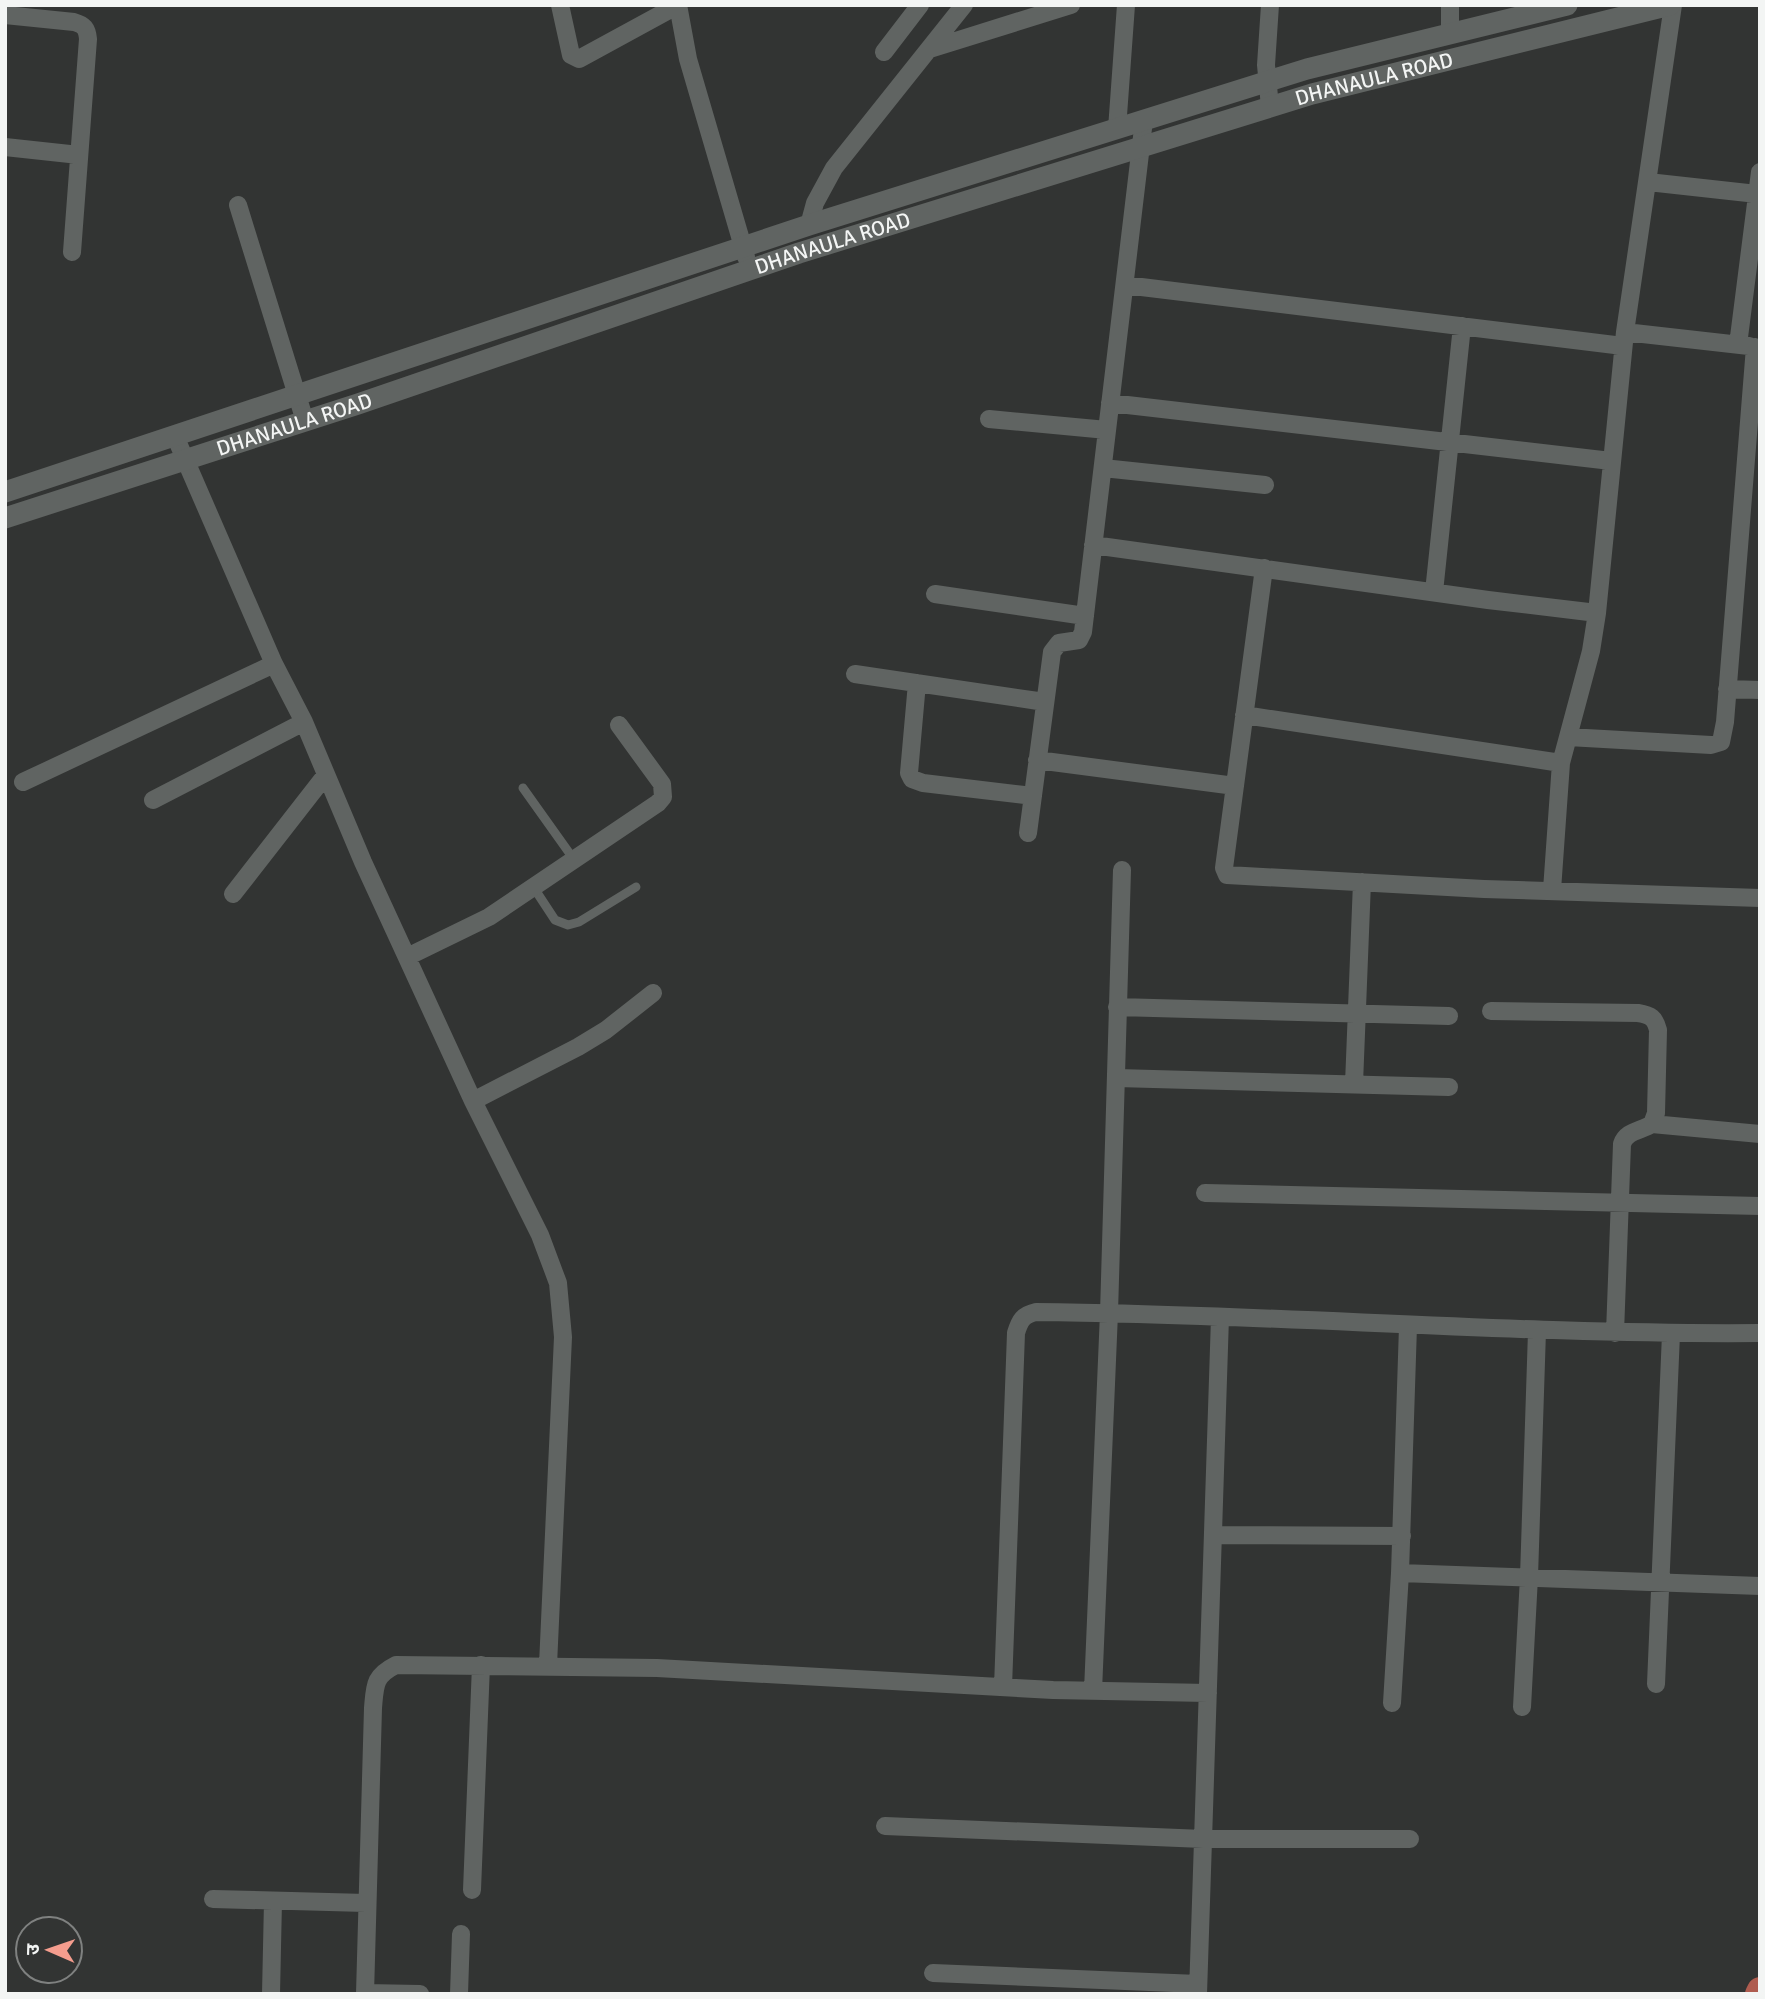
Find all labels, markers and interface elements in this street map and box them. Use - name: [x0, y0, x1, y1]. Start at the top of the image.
- street label: DHANAULA ROAD: [1292, 46, 1456, 111]
- street label: DHANAULA ROAD: [751, 206, 914, 280]
- street label: DHANAULA ROAD: [213, 387, 375, 462]
- north arrow: [14, 1915, 84, 1985]
- text: उ: [21, 1943, 45, 1955]

